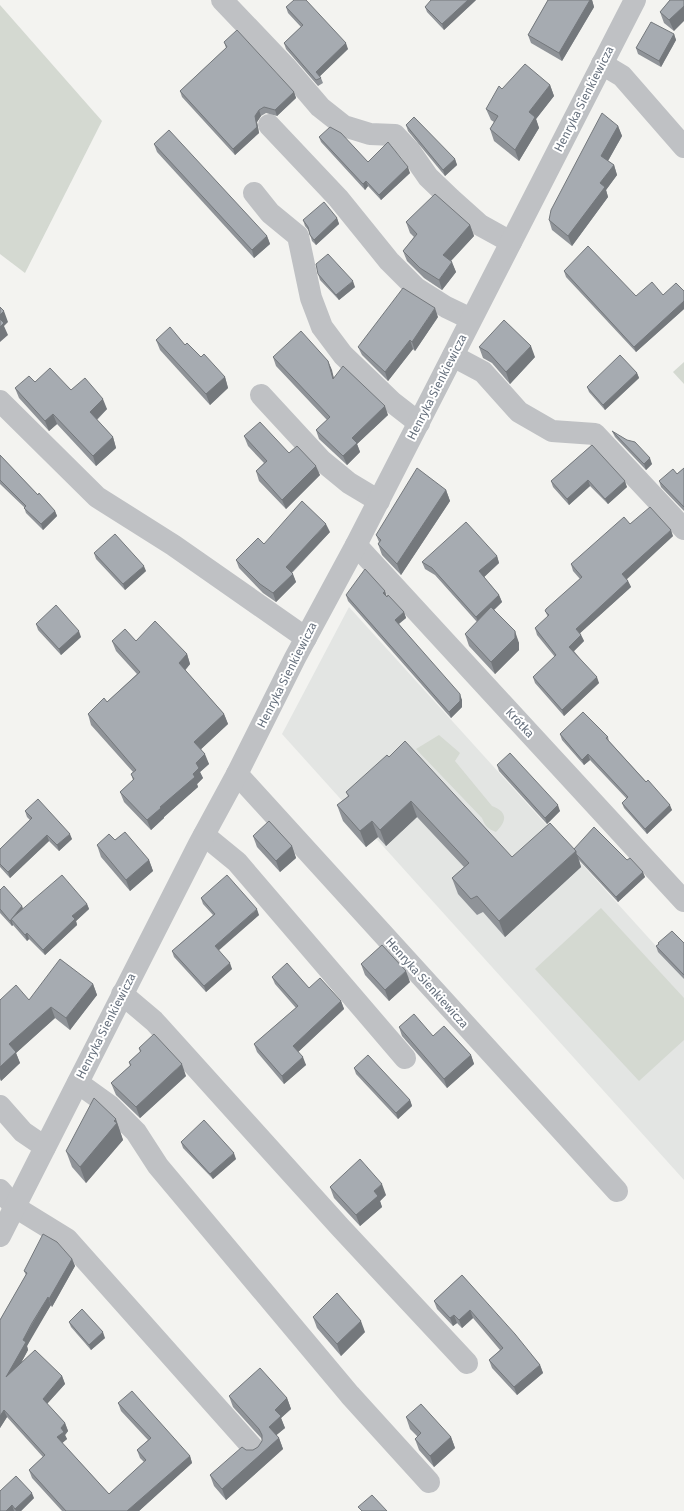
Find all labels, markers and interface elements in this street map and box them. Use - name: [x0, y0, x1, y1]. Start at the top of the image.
- street label: Henryka Sienkiewicza: [551, 44, 617, 154]
- street label: Henryka Sienkiewicza: [404, 332, 470, 442]
- street label: Henryka Sienkiewicza: [254, 620, 320, 730]
- street label: Krótka: [503, 705, 537, 741]
- street label: Henryka Sienkiewicza: [383, 935, 471, 1031]
- street label: Henryka Sienkiewicza: [73, 971, 139, 1081]

